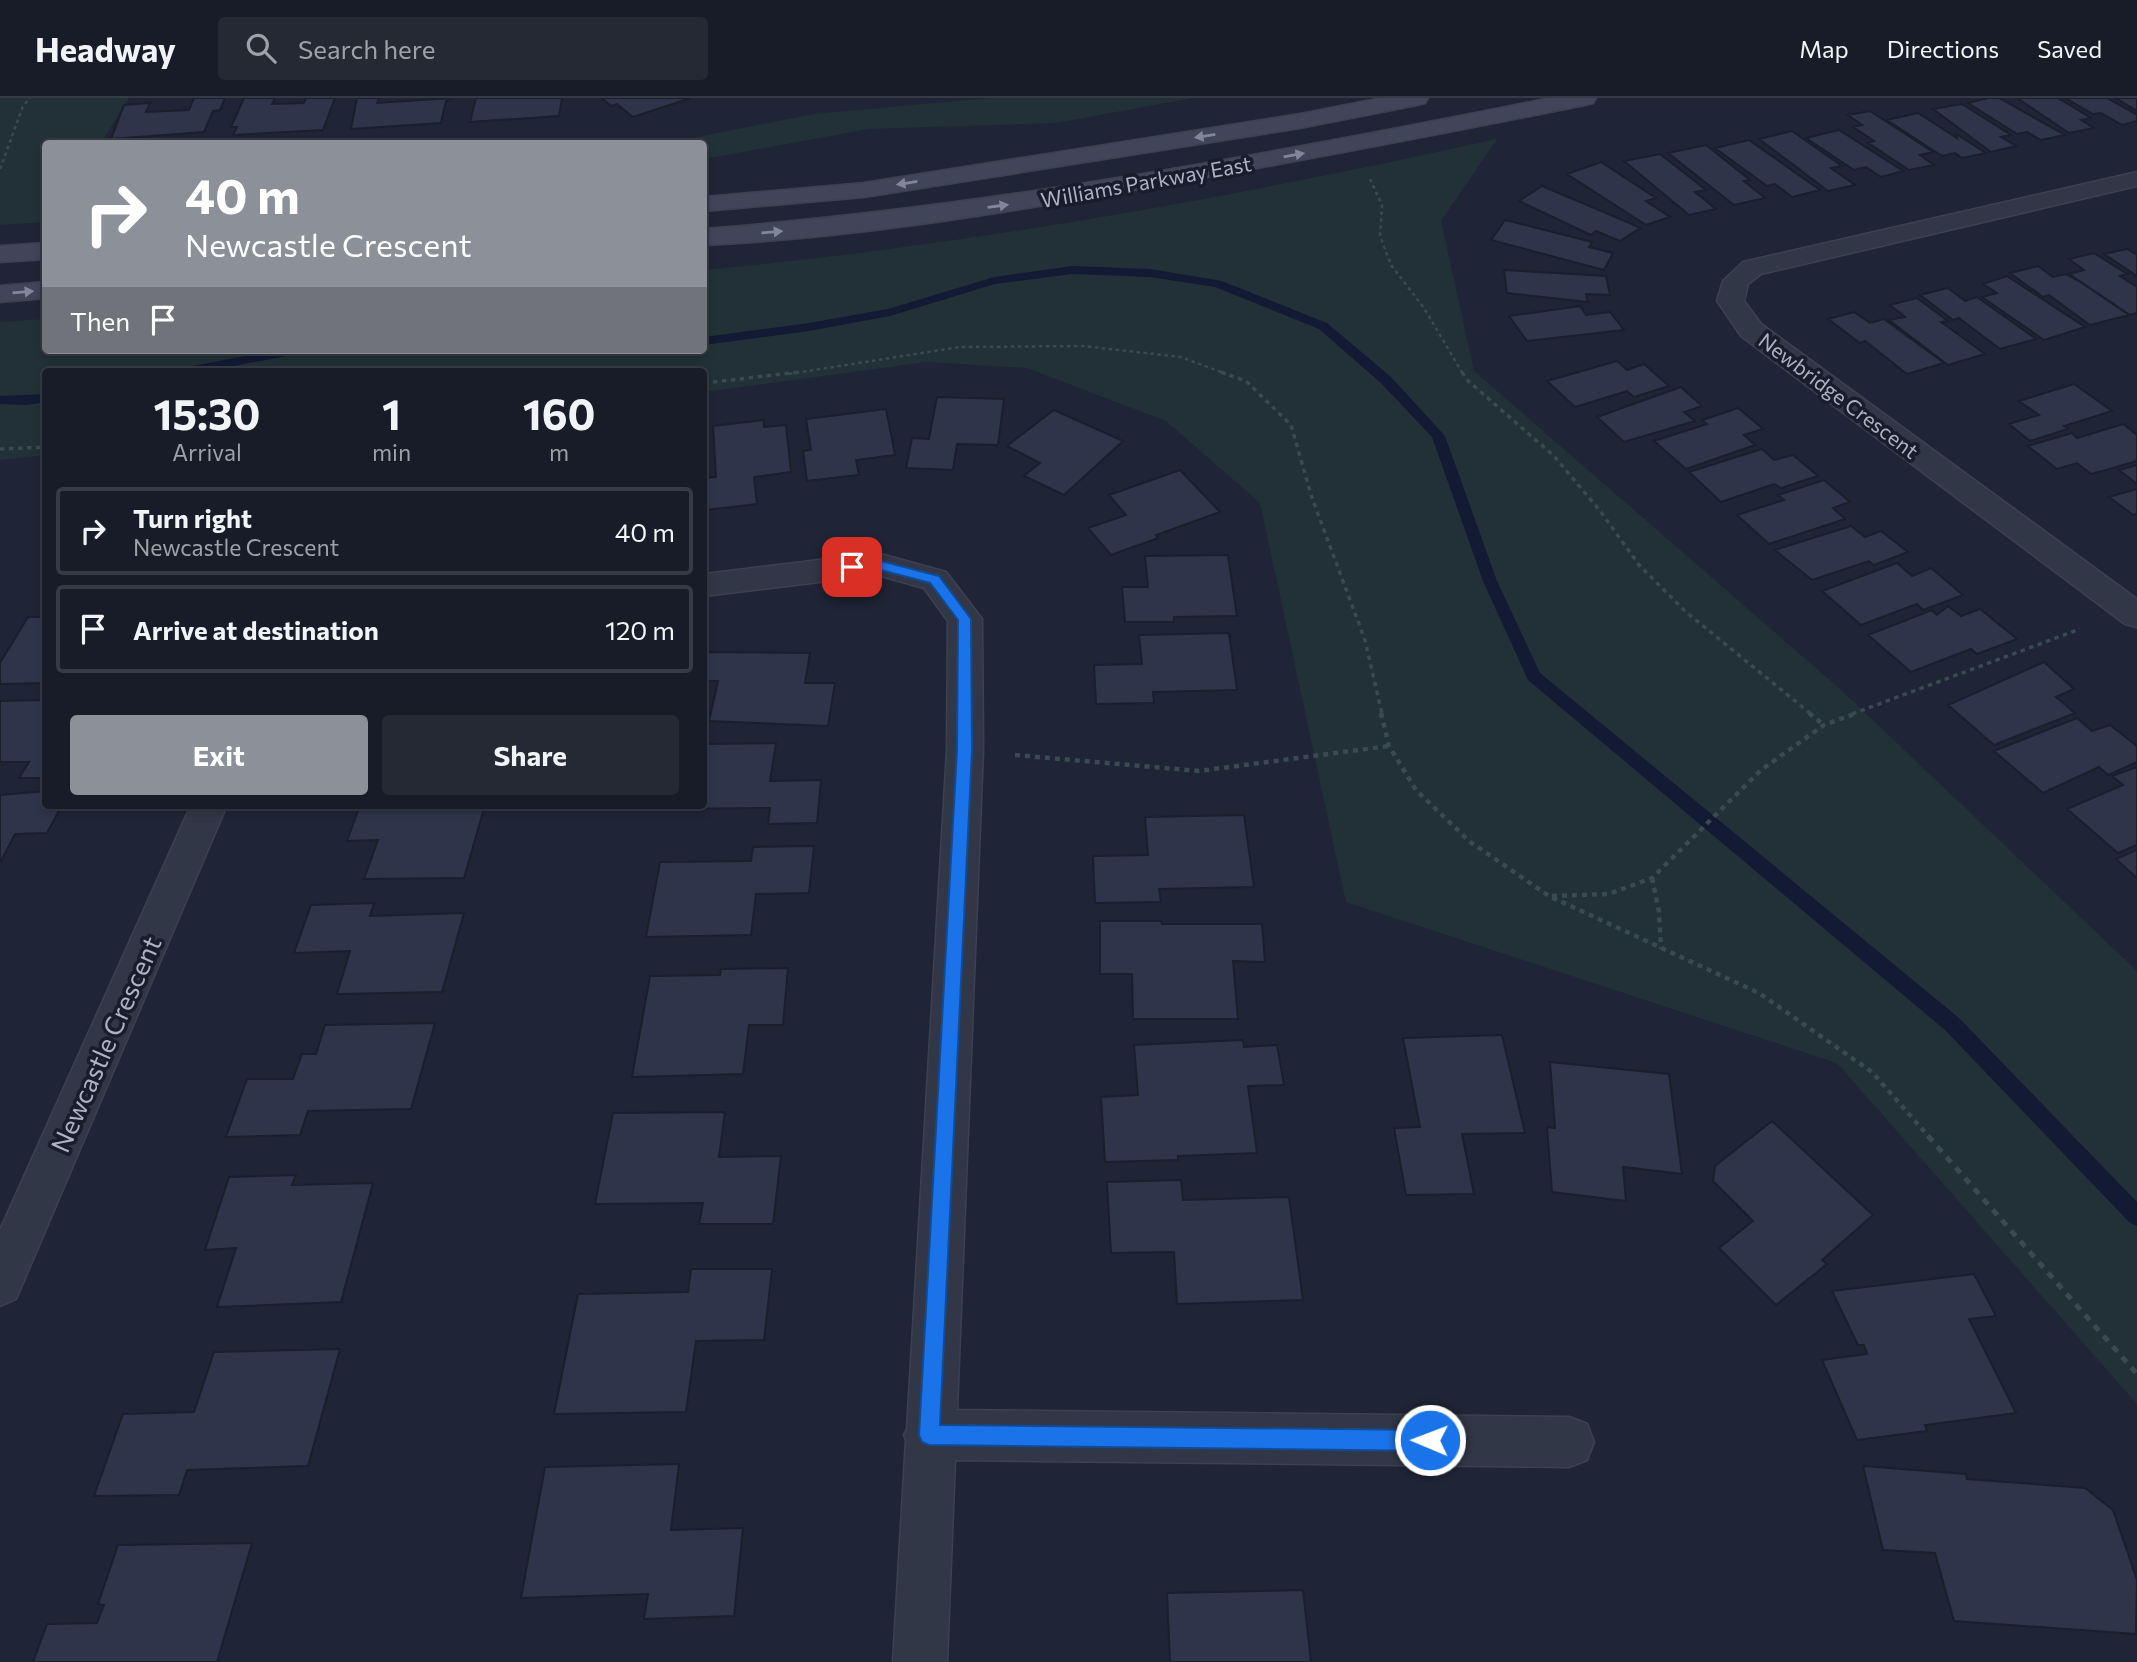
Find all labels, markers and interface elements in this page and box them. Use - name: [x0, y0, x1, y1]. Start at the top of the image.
- search box: [218, 17, 708, 80]
- text: Headway: [35, 28, 176, 69]
- icon: search: [242, 29, 280, 67]
- text: Search here: [298, 33, 436, 64]
- text: Map: [1799, 34, 1849, 63]
- text: Directions: [1887, 34, 1999, 63]
- text: Saved: [2037, 34, 2102, 63]
- one-way arrow: [1194, 131, 1216, 142]
- street label: Williams Parkway East: [1039, 150, 1253, 212]
- one-way arrow: [1283, 150, 1305, 161]
- text: 40 m: [185, 164, 300, 224]
- icon: right: [70, 168, 161, 259]
- one-way arrow: [896, 178, 918, 189]
- one-way arrow: [987, 201, 1009, 212]
- text: Newcastle Crescent: [185, 224, 472, 264]
- one-way arrow: [761, 226, 783, 237]
- one-way arrow: [12, 286, 34, 297]
- icon: arrive: [144, 301, 182, 339]
- text: Then: [70, 305, 130, 336]
- street label: Newbridge Crescent: [1754, 327, 1924, 463]
- text: 15:30: [154, 387, 260, 439]
- text: 1: [382, 387, 401, 439]
- text: 160: [523, 387, 595, 439]
- text: Arrival: [172, 438, 242, 466]
- text: min: [372, 438, 411, 466]
- text: m: [549, 438, 569, 466]
- text: Turn right: [133, 502, 252, 533]
- icon: right: [74, 512, 112, 550]
- text: 40 m: [615, 516, 675, 547]
- text: Newcastle Crescent: [133, 533, 339, 561]
- pin: [822, 537, 882, 597]
- icon: arrive: [833, 548, 871, 586]
- icon: arrive: [74, 610, 112, 648]
- text: Arrive at destination: [133, 614, 379, 645]
- text: 120 m: [605, 614, 675, 645]
- button: Exit: [70, 715, 368, 795]
- button: Share: [382, 715, 679, 795]
- street label: Newcastle Crescent: [43, 931, 167, 1157]
- position arrow: [1393, 1403, 1467, 1477]

